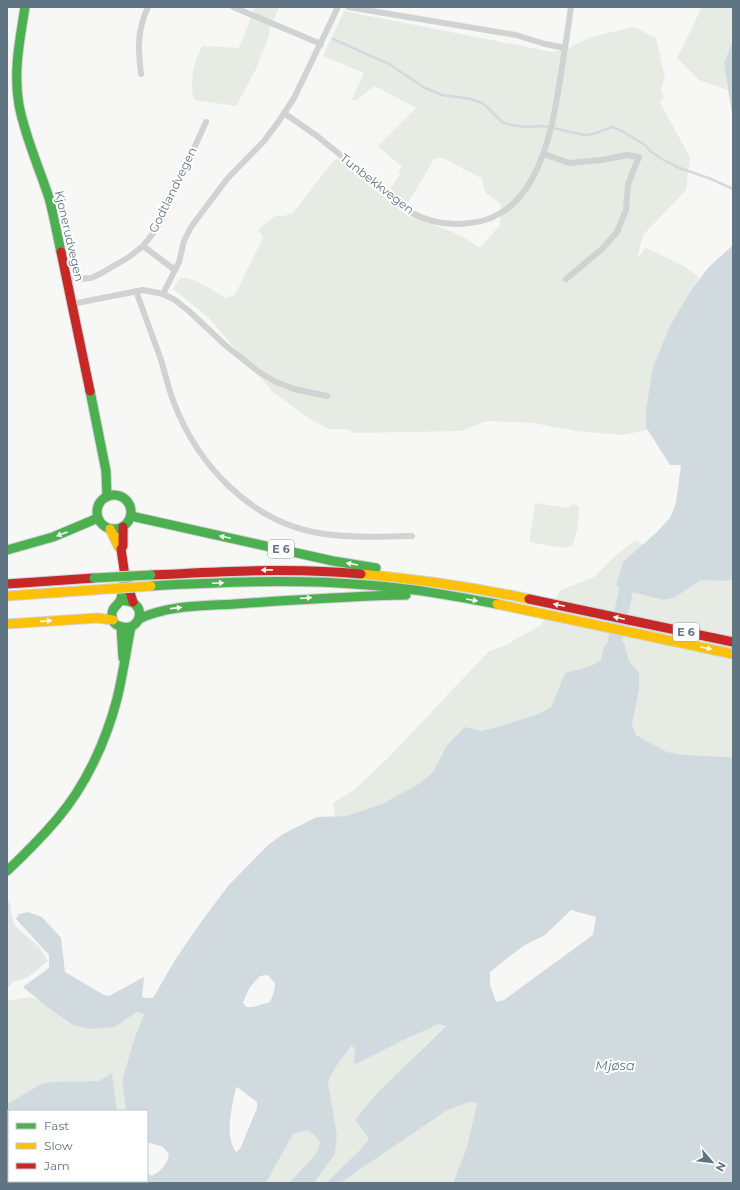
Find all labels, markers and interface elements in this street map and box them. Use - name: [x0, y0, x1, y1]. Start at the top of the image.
- street label: Godtlandvegen: [145, 145, 200, 235]
- street label: Tunbekkvegen: [337, 150, 417, 217]
- street label: Kjonerudvegen: [52, 189, 87, 283]
- one-way arrow: [56, 531, 68, 537]
- one-way arrow: [219, 534, 231, 540]
- road number: E 6: [268, 540, 294, 558]
- one-way arrow: [346, 561, 358, 567]
- one-way arrow: [260, 567, 273, 573]
- one-way arrow: [212, 579, 224, 586]
- one-way arrow: [300, 595, 312, 602]
- one-way arrow: [466, 597, 478, 603]
- one-way arrow: [553, 602, 565, 608]
- one-way arrow: [170, 605, 182, 611]
- one-way arrow: [612, 614, 625, 620]
- one-way arrow: [40, 618, 52, 625]
- road number: E 6: [673, 623, 699, 641]
- one-way arrow: [699, 646, 712, 652]
- water label: Mjøsa: [595, 1057, 635, 1073]
- legend: [8, 1110, 148, 1182]
- text: Fast: [44, 1118, 69, 1133]
- text: Slow: [44, 1138, 73, 1153]
- north arrow: [692, 1142, 732, 1182]
- text: Jam: [43, 1158, 70, 1173]
- text: N: [713, 1159, 729, 1174]

